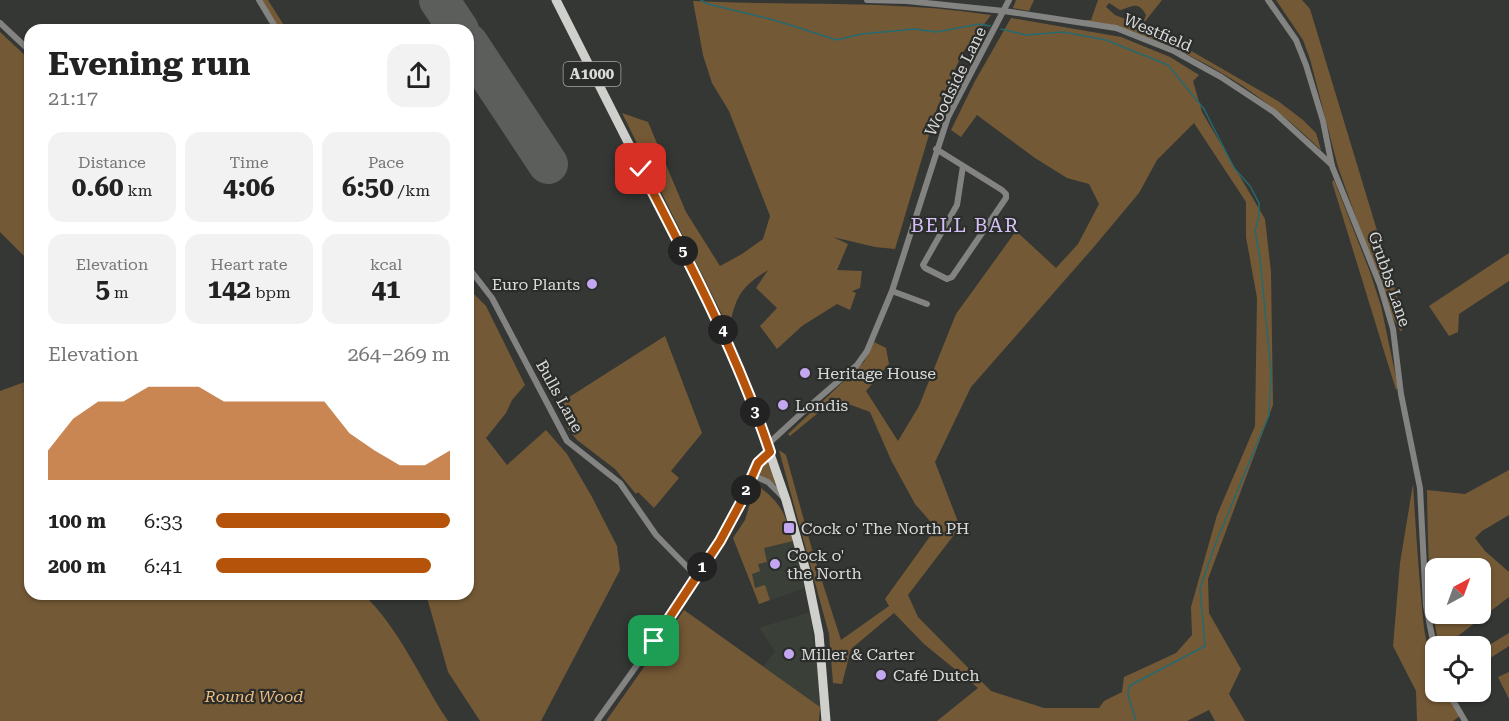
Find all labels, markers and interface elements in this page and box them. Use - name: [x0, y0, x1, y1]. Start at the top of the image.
- street label: Westfield: [1121, 10, 1195, 55]
- street label: Woodside Lane: [921, 23, 990, 139]
- text: Evening run: [48, 44, 250, 83]
- button: share: [387, 44, 450, 107]
- road number: A1000: [564, 62, 620, 86]
- text: 21:17: [48, 86, 98, 110]
- pin: [615, 143, 666, 194]
- icon: check: [624, 152, 657, 185]
- text: Distance: [78, 153, 146, 172]
- text: Time: [229, 153, 269, 172]
- text: Pace: [368, 153, 404, 172]
- text: 0.60: [72, 172, 124, 202]
- text: 4:06: [223, 172, 275, 202]
- text: 6:50: [342, 172, 394, 202]
- text: km: [124, 181, 152, 200]
- text: /km: [394, 181, 430, 200]
- district label: BELL BAR: [910, 213, 1020, 237]
- street label: Grubbs Lane: [1364, 229, 1415, 329]
- pin: 5: [668, 236, 698, 266]
- text: 5: [679, 241, 687, 260]
- text: Elevation: [76, 255, 148, 274]
- text: Heart rate: [211, 255, 287, 274]
- text: kcal: [370, 255, 402, 274]
- text: 5: [95, 274, 110, 304]
- text: 142: [207, 274, 251, 304]
- text: 41: [371, 274, 401, 304]
- place label: Euro Plants: [492, 275, 580, 294]
- marker: Euro Plants: [585, 277, 599, 291]
- text: m: [110, 283, 129, 302]
- text: bpm: [251, 283, 291, 302]
- pin: 4: [708, 315, 738, 345]
- text: 4: [719, 320, 727, 339]
- text: Elevation: [48, 342, 139, 366]
- text: 264–269 m: [347, 342, 450, 366]
- street label: Bulls Lane: [532, 357, 587, 436]
- place label: Heritage House: [817, 364, 936, 383]
- marker: Heritage House: [798, 366, 812, 380]
- place label: Londis: [795, 396, 849, 415]
- pin: 3: [740, 397, 770, 427]
- marker: Londis: [776, 398, 790, 412]
- text: 3: [751, 402, 759, 421]
- pin: 2: [731, 475, 761, 505]
- text: 2: [742, 480, 750, 499]
- text: 100 m: [48, 509, 106, 533]
- text: 6:33: [144, 509, 183, 533]
- place label: Cock o' The North PH: [801, 519, 969, 538]
- marker: Cock o' The North PH: [782, 521, 796, 535]
- place label: Cock o' the North: [787, 546, 862, 583]
- pin: 1: [687, 552, 717, 582]
- text: 200 m: [48, 554, 106, 578]
- text: 6:41: [144, 554, 183, 578]
- text: 1: [698, 557, 706, 576]
- marker: Cock o' the North: [768, 557, 782, 571]
- north arrow: [1425, 558, 1491, 624]
- map controls: [1425, 558, 1491, 702]
- pin: [628, 615, 679, 666]
- icon: arrive: [637, 624, 670, 657]
- button: locate: [1425, 636, 1491, 702]
- place label: Miller & Carter: [801, 645, 915, 664]
- marker: Miller & Carter: [782, 647, 796, 661]
- place label: Café Dutch: [893, 666, 980, 685]
- marker: Café Dutch: [874, 668, 888, 682]
- park label: Round Wood: [204, 687, 303, 706]

